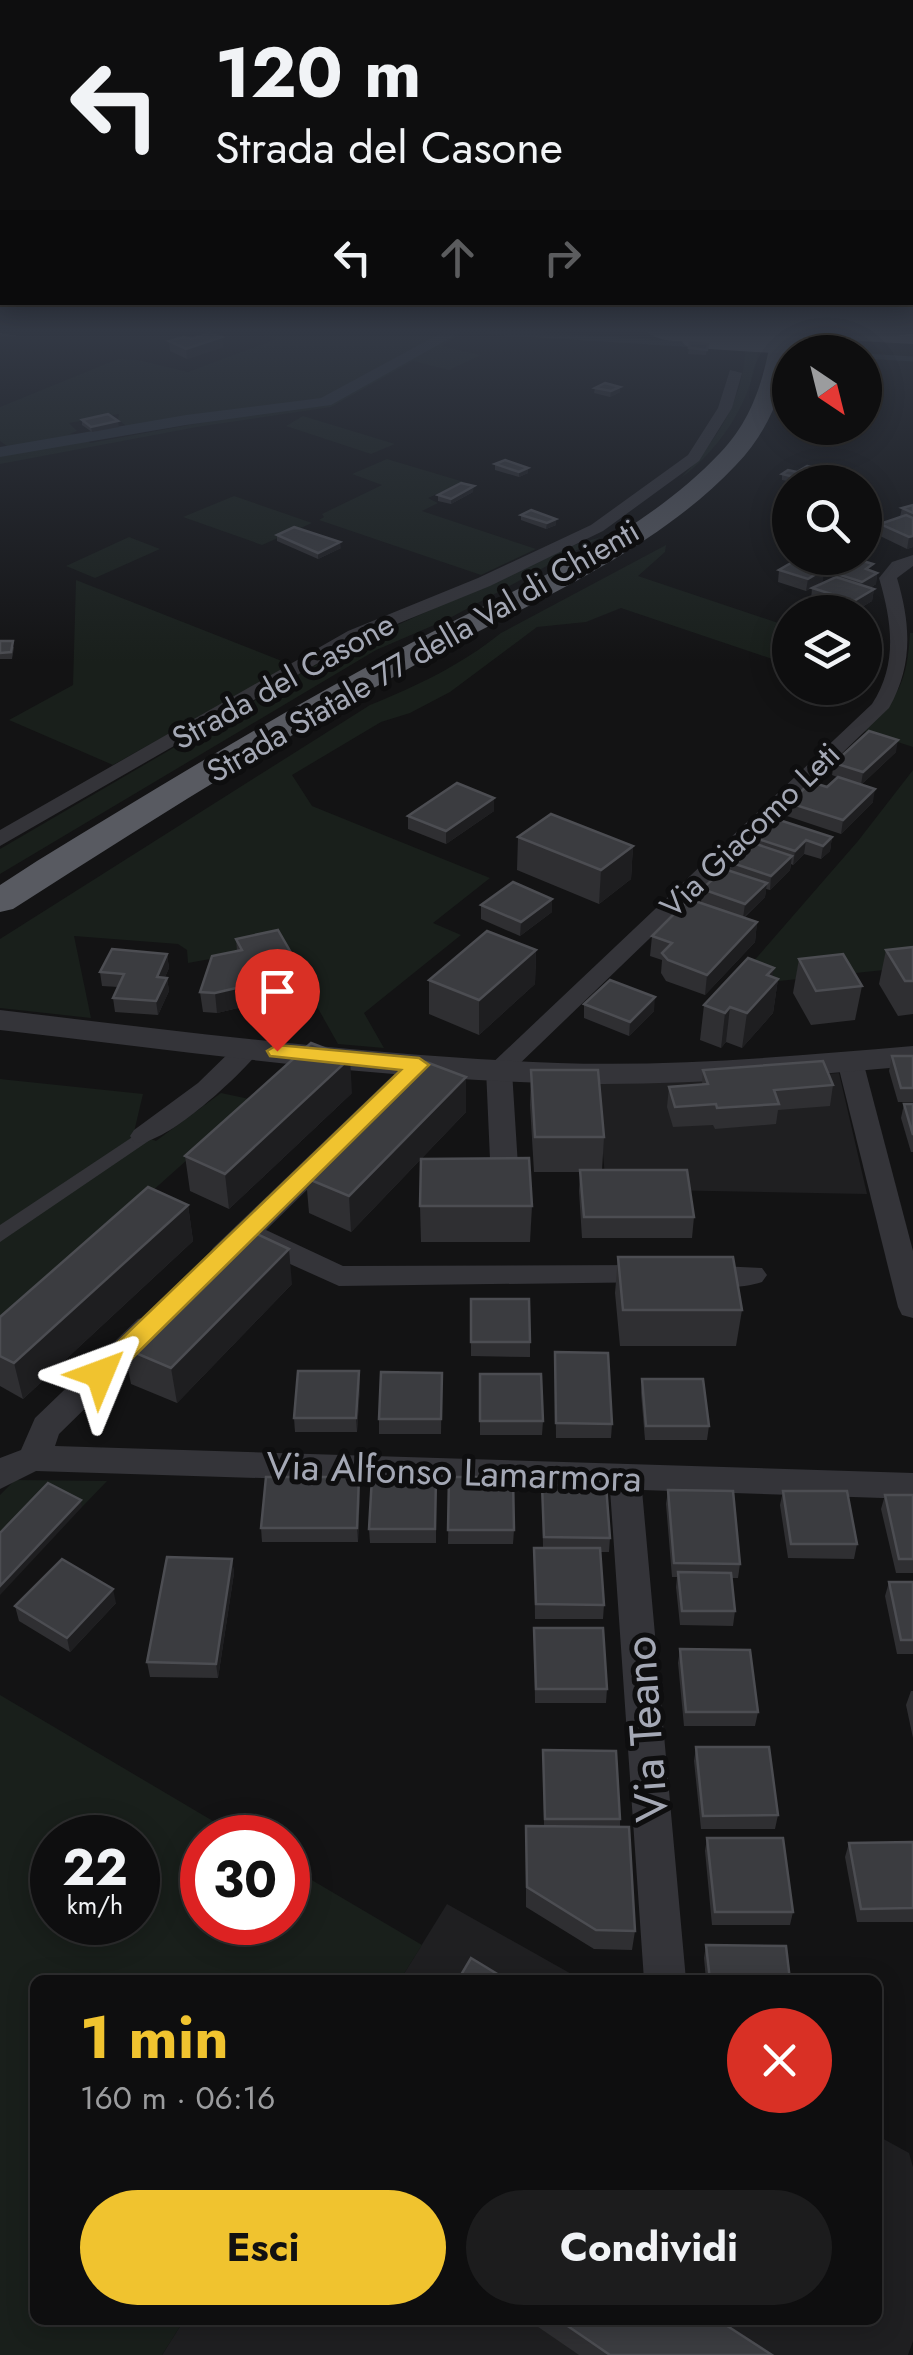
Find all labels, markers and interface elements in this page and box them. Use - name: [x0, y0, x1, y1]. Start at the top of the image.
- text: 120 m: [215, 22, 421, 123]
- icon: left: [50, 40, 180, 170]
- text: Strada del Casone: [215, 115, 563, 180]
- icon: left: [325, 230, 380, 285]
- icon: ahead: [430, 230, 485, 285]
- icon: right: [535, 230, 590, 285]
- north arrow: [772, 335, 882, 445]
- map controls: [772, 335, 882, 705]
- button: search: [772, 465, 882, 575]
- street label: Strada Statale 77 della Val di Chienti: [198, 508, 648, 794]
- button: layers: [772, 595, 882, 705]
- street label: Strada del Casone: [164, 601, 402, 761]
- street label: Via Giacomo Leti: [650, 732, 850, 928]
- pin: [235, 949, 320, 1052]
- icon: arrive: [250, 964, 305, 1019]
- position arrow: [48, 1322, 152, 1426]
- street label: Via Alfonso Lamarmora: [265, 1437, 643, 1506]
- street label: Via Teano: [607, 1634, 684, 1824]
- speed limit sign: 30: [180, 1815, 310, 1945]
- text: 22: [62, 1831, 128, 1904]
- text: km/h: [67, 1887, 123, 1923]
- text: 1 min: [80, 1994, 229, 2081]
- button: close: [727, 2008, 832, 2113]
- text: 160 m · 06:16: [80, 2075, 275, 2121]
- button: Esci: [80, 2190, 446, 2305]
- button: Condividi: [466, 2190, 832, 2305]

